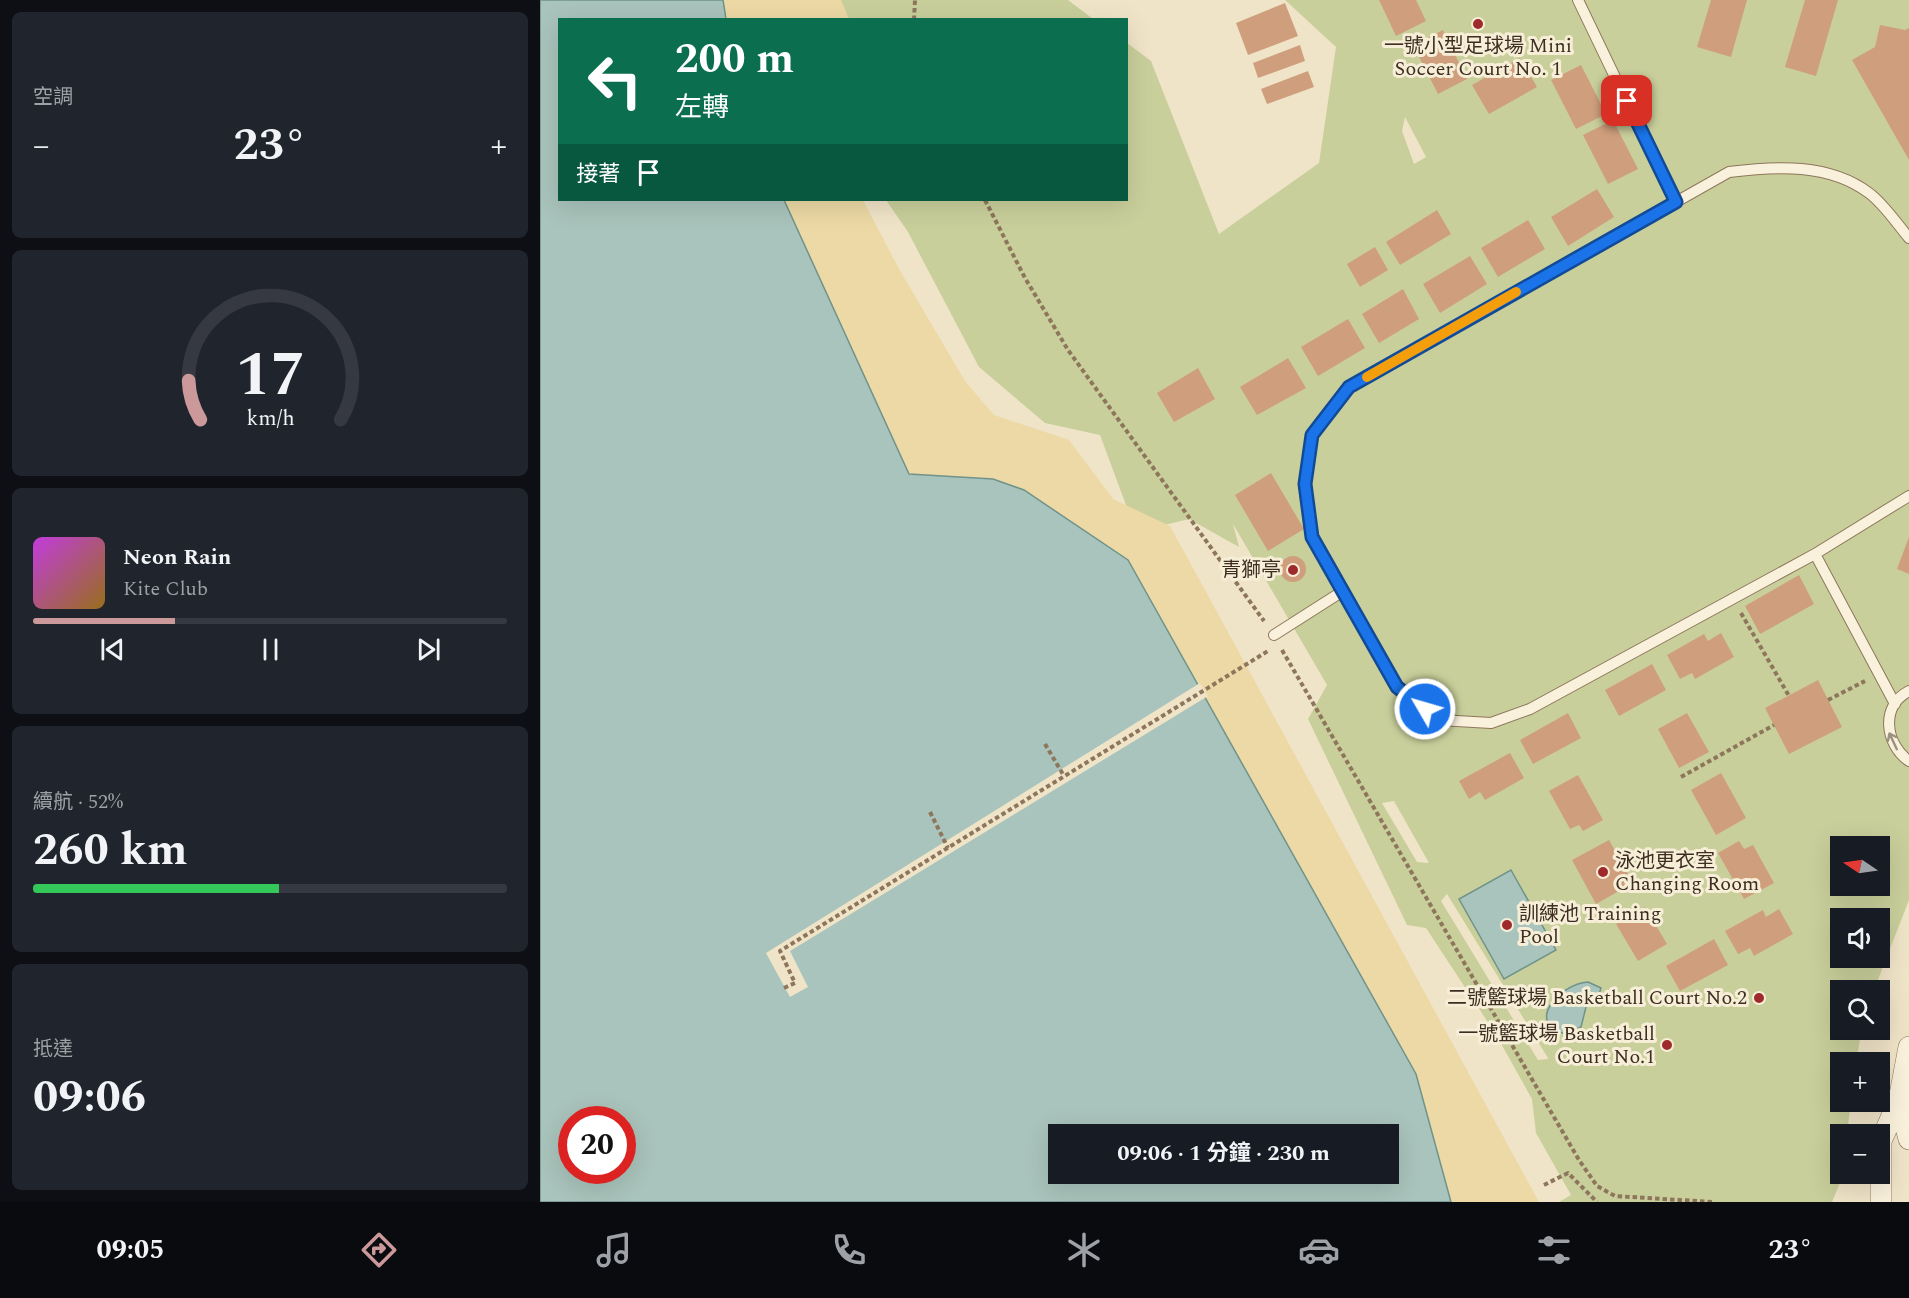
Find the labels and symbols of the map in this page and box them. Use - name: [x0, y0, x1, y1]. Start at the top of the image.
- marker: 一號小型足球場 Mini Soccer Court No. 1: [1471, 17, 1485, 31]
- place label: 一號小型足球場 Mini Soccer Court No. 1: [1384, 31, 1572, 84]
- pin: [1601, 75, 1652, 126]
- place label: 青獅亭: [1221, 555, 1281, 585]
- marker: 青獅亭: [1286, 563, 1300, 577]
- position arrow: [1393, 677, 1457, 741]
- one-way arrow: [1887, 733, 1899, 751]
- north arrow: [1830, 836, 1890, 896]
- place label: 泳池更衣室 Changing Room: [1615, 846, 1759, 899]
- marker: 泳池更衣室 Changing Room: [1596, 865, 1610, 879]
- place label: 訓練池 Training Pool: [1519, 899, 1661, 952]
- marker: 訓練池 Training Pool: [1500, 918, 1514, 932]
- place label: 二號籃球場 Basketball Court No.2: [1447, 983, 1747, 1013]
- marker: 二號籃球場 Basketball Court No.2: [1752, 991, 1766, 1005]
- place label: 一號籃球場 Basketball Court No.1: [1458, 1019, 1655, 1072]
- marker: 一號籃球場 Basketball Court No.1: [1660, 1038, 1674, 1052]
- speed limit sign: 20: [558, 1106, 636, 1184]

